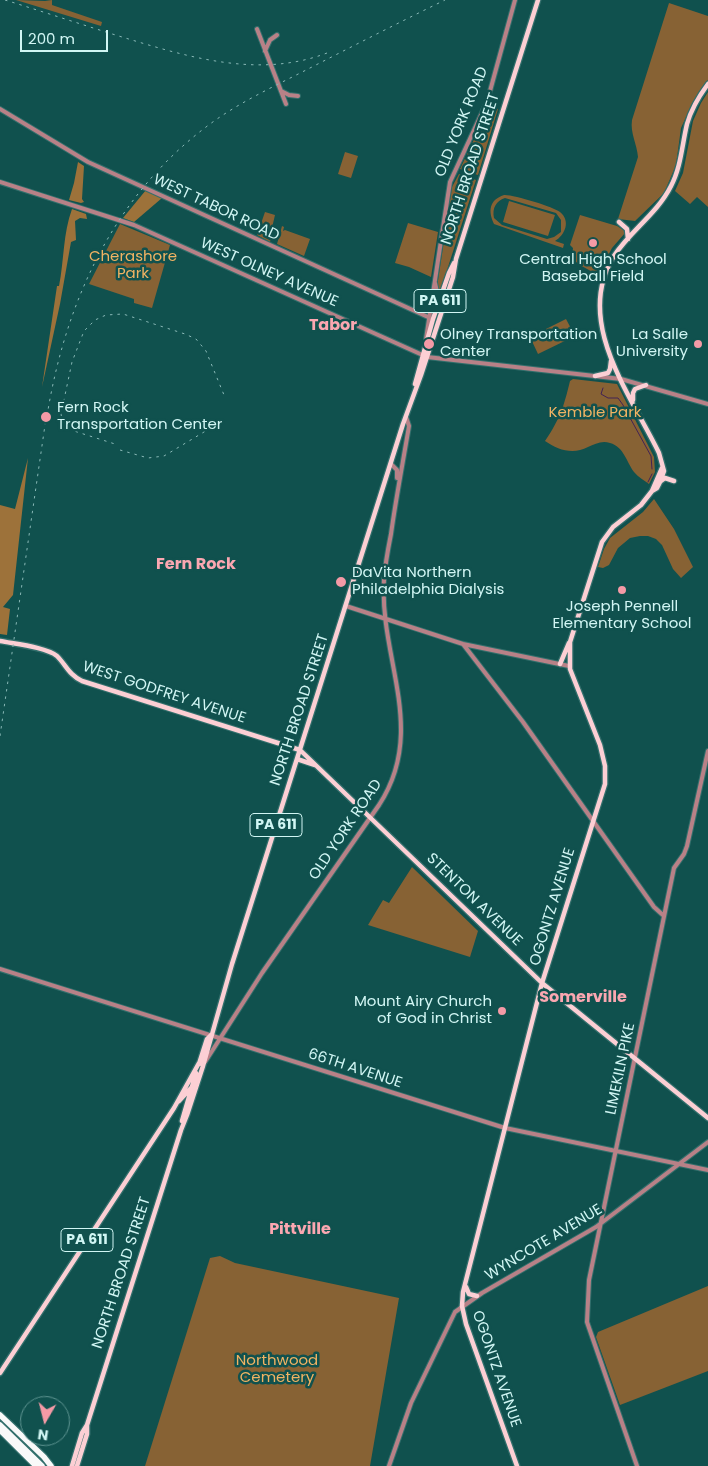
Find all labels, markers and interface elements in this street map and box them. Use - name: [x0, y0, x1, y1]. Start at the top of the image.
- scale bar: [22, 20, 110, 52]
- text: 200 m: [28, 28, 75, 49]
- street label: OLD YORK ROAD: [432, 64, 492, 180]
- street label: NORTH BROAD STREET: [438, 91, 504, 247]
- street label: WEST TABOR ROAD: [150, 171, 282, 245]
- street label: WEST OLNEY AVENUE: [197, 235, 341, 311]
- marker: Central High School Baseball Field: [587, 237, 599, 249]
- park label: Cherashore Park: [89, 248, 177, 283]
- place label: Central High School Baseball Field: [519, 251, 667, 286]
- road number: PA 611: [414, 290, 466, 312]
- district label: Tabor: [309, 316, 357, 336]
- place label: Olney Transportation Center: [440, 326, 597, 361]
- place label: La Salle University: [616, 326, 688, 361]
- marker: Olney Transportation Center: [422, 337, 436, 351]
- marker: La Salle University: [692, 338, 704, 350]
- place label: Fern Rock Transportation Center: [57, 399, 222, 434]
- park label: Kemble Park: [548, 404, 642, 422]
- marker: Fern Rock Transportation Center: [39, 410, 53, 424]
- district label: Fern Rock: [156, 555, 236, 575]
- place label: DaVita Northern Philadelphia Dialysis: [352, 564, 504, 599]
- marker: DaVita Northern Philadelphia Dialysis: [334, 575, 348, 589]
- marker: Joseph Pennell Elementary School: [616, 584, 628, 596]
- place label: Joseph Pennell Elementary School: [552, 598, 692, 633]
- street label: NORTH BROAD STREET: [267, 632, 333, 788]
- street label: WEST GODFREY AVENUE: [80, 658, 248, 728]
- street label: OLD YORK ROAD: [306, 776, 386, 884]
- road number: PA 611: [250, 814, 302, 836]
- street label: OGONTZ AVENUE: [527, 846, 579, 968]
- street label: STENTON AVENUE: [422, 850, 526, 950]
- district label: Somerville: [539, 988, 627, 1008]
- place label: Mount Airy Church of God in Christ: [354, 993, 492, 1028]
- marker: Mount Airy Church of God in Christ: [496, 1005, 508, 1017]
- street label: LIMEKILN PIKE: [602, 1021, 640, 1117]
- street label: 66TH AVENUE: [306, 1045, 404, 1093]
- street label: NORTH BROAD STREET: [89, 1195, 155, 1351]
- street label: WYNCOTE AVENUE: [482, 1201, 606, 1285]
- district label: Pittville: [269, 1220, 331, 1240]
- road number: PA 611: [61, 1228, 113, 1252]
- street label: OGONTZ AVENUE: [468, 1308, 524, 1430]
- park label: Northwood Cemetery: [236, 1352, 318, 1387]
- north arrow: [20, 1396, 70, 1446]
- text: N: [36, 1424, 50, 1445]

